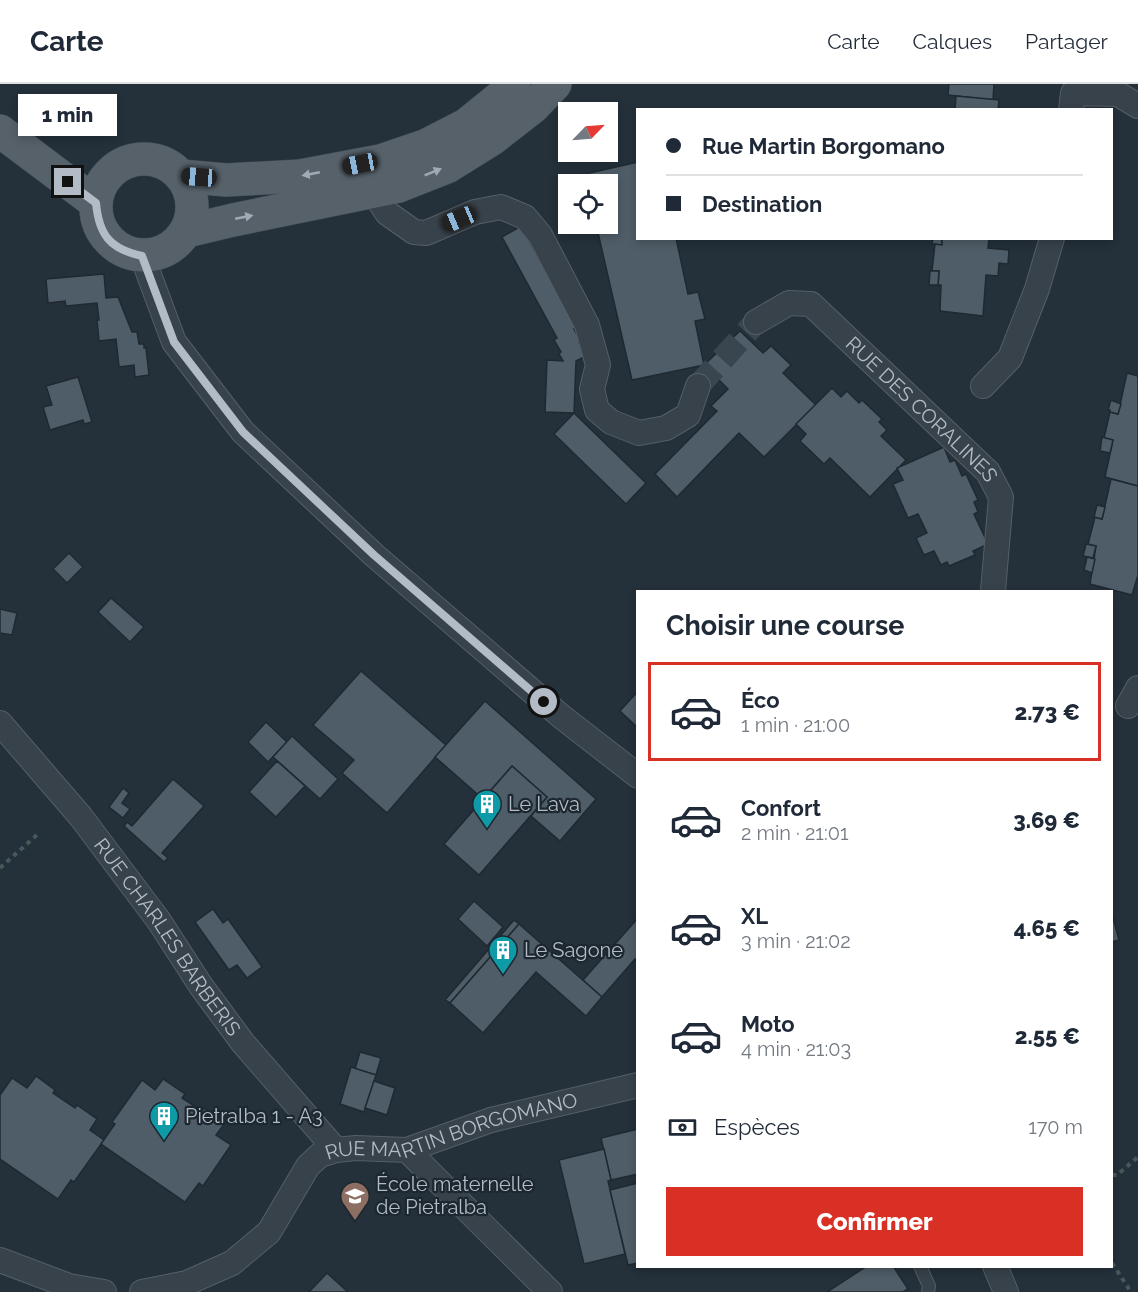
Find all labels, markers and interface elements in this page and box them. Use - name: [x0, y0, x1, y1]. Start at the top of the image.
- text: Carte: [30, 25, 103, 58]
- text: Carte: [827, 29, 880, 54]
- text: Calques: [913, 29, 992, 54]
- text: Partager: [1025, 29, 1108, 54]
- callout: 1 min: [19, 95, 118, 137]
- north arrow: [558, 102, 618, 162]
- map controls: [558, 102, 618, 234]
- text: 1 min: [42, 103, 93, 127]
- text: Rue Martin Borgomano: [702, 133, 945, 159]
- car: [341, 152, 379, 176]
- car: [180, 167, 218, 187]
- one-way arrow: [424, 167, 442, 176]
- route end: [54, 168, 81, 195]
- one-way arrow: [302, 170, 321, 179]
- button: locate: [558, 174, 618, 234]
- text: Destination: [702, 191, 822, 217]
- car: [439, 204, 479, 234]
- one-way arrow: [234, 212, 253, 221]
- street label: RUE DES CORALINES: [841, 332, 1003, 486]
- text: Choisir une course: [666, 610, 904, 641]
- icon: car: [669, 685, 723, 739]
- text: Éco: [741, 687, 780, 713]
- route start: [530, 688, 557, 715]
- text: 2.73 €: [1014, 699, 1080, 725]
- text: 1 min · 21:00: [741, 713, 850, 737]
- building icon: Le Lava: [471, 788, 503, 830]
- place label: Le Lava: [508, 792, 580, 816]
- icon: car: [669, 793, 723, 847]
- text: Confort: [741, 795, 821, 821]
- text: 3.69 €: [1013, 807, 1080, 833]
- text: 2 min · 21:01: [741, 821, 848, 845]
- street label: RUE CHARLES BARBERIS: [89, 833, 246, 1041]
- icon: car: [669, 901, 723, 955]
- text: XL: [741, 903, 768, 929]
- text: 4.65 €: [1014, 915, 1080, 941]
- text: 3 min · 21:02: [741, 929, 851, 953]
- building icon: Le Sagone: [487, 934, 519, 976]
- place label: Le Sagone: [524, 938, 623, 962]
- icon: car: [669, 1009, 723, 1063]
- text: Moto: [741, 1011, 795, 1037]
- text: 2.55 €: [1015, 1023, 1080, 1049]
- text: 4 min · 21:03: [741, 1037, 851, 1061]
- street label: RUE MARTIN BORGOMANO: [322, 1088, 580, 1165]
- building icon: Pietralba 1 - A3: [148, 1100, 180, 1142]
- place label: Pietralba 1 - A3: [185, 1104, 323, 1128]
- icon: cash: [666, 1111, 699, 1144]
- text: Espèces: [714, 1114, 800, 1140]
- text: 170 m: [1028, 1115, 1083, 1139]
- place label: École maternelle de Pietralba: [376, 1172, 534, 1219]
- school or university icon: École maternelle de Pietralba: [339, 1180, 371, 1222]
- button: Confirmer: [666, 1187, 1083, 1256]

